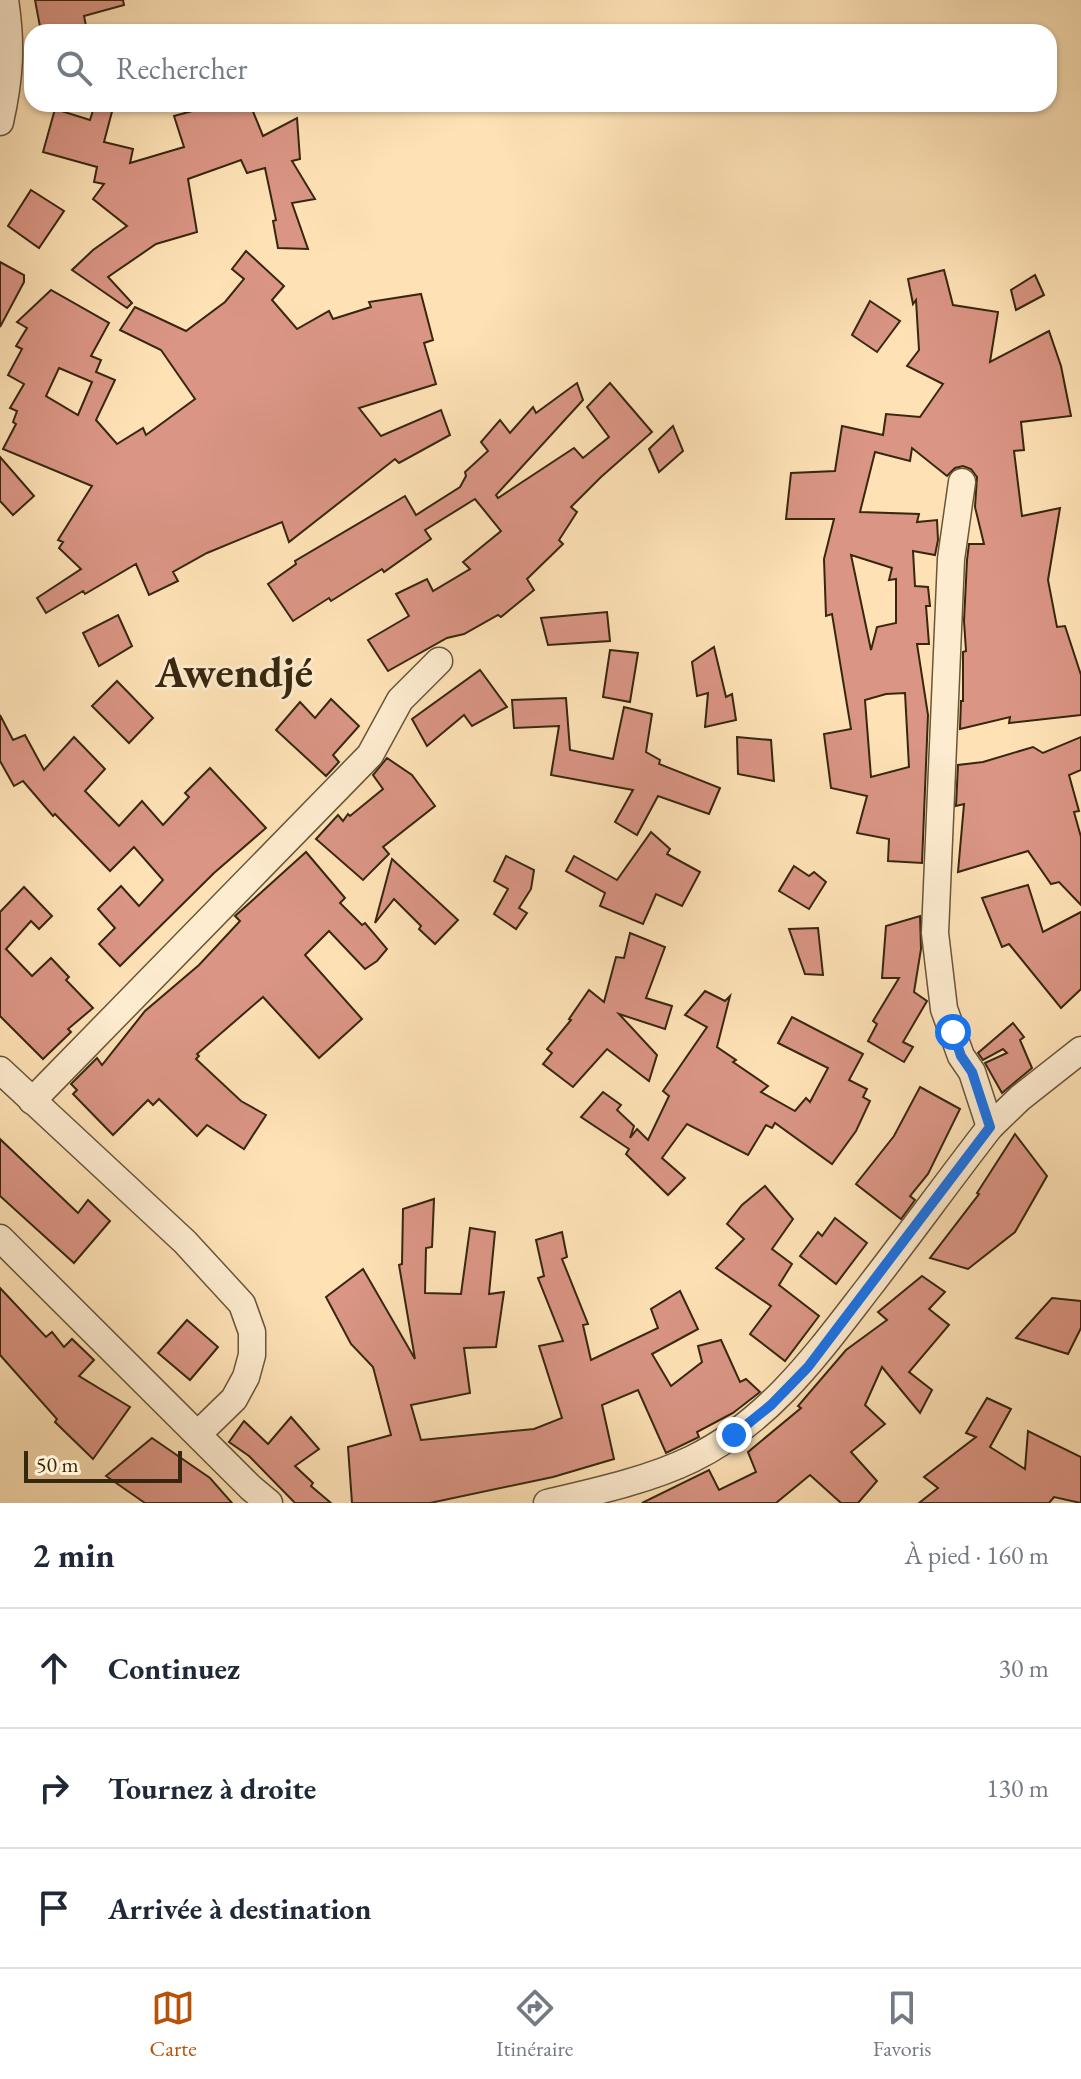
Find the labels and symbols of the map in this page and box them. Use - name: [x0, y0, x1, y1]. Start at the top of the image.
- district label: Awendjé: [154, 643, 313, 700]
- route start: [935, 1014, 971, 1050]
- route end: [716, 1417, 752, 1453]
- scale bar: [24, 1447, 182, 1483]

